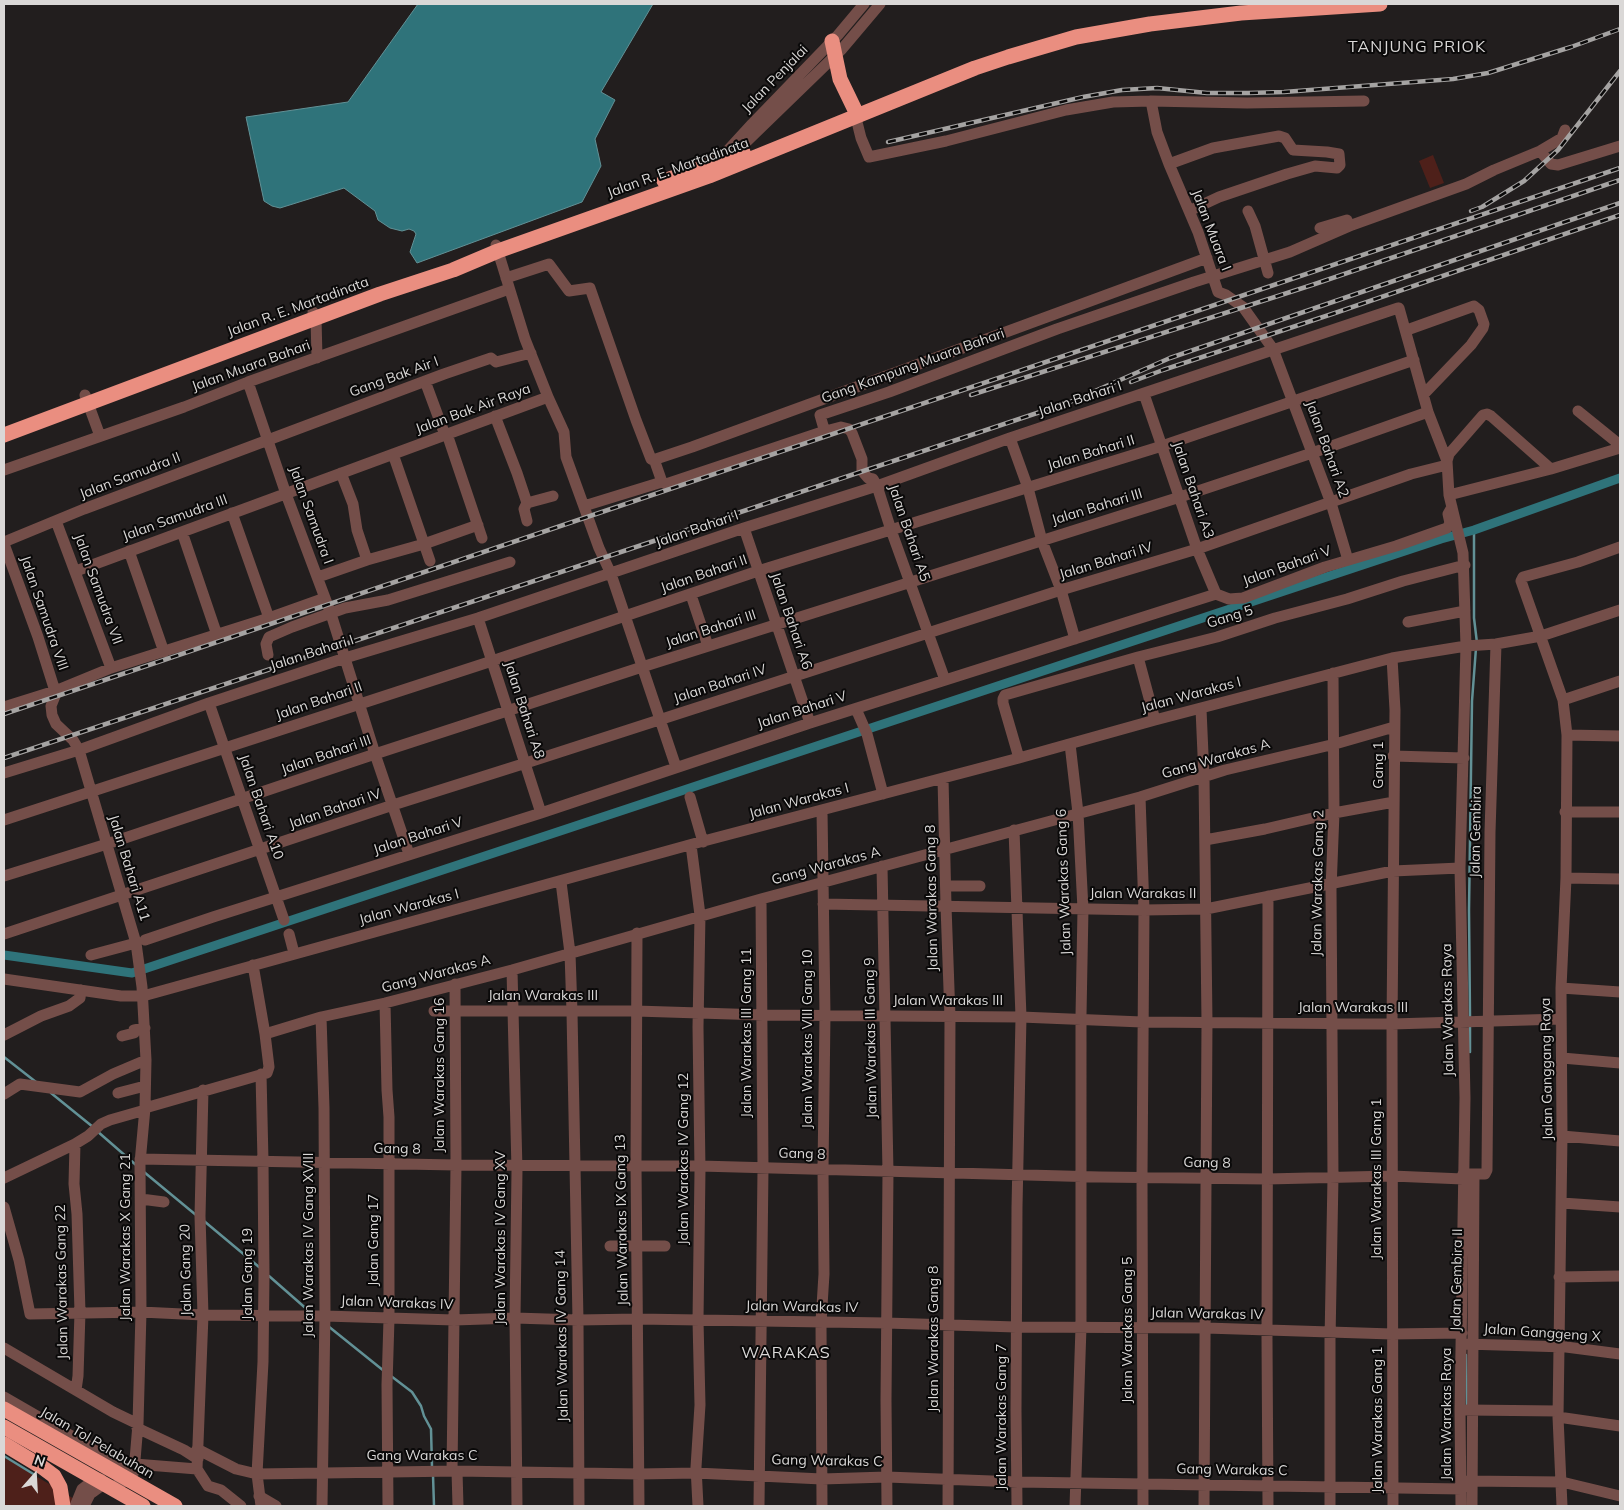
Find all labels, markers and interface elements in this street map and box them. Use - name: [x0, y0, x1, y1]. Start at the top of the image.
- district label: TANJUNG PRIOK: [1346, 37, 1488, 57]
- street label: Jalan Penjalai: [738, 42, 812, 116]
- street label: Jalan R. E. Martadinata: [605, 135, 751, 201]
- street label: Jalan Muara I: [1188, 187, 1234, 273]
- street label: Jalan R. E. Martadinata: [225, 274, 371, 340]
- street label: Gang Kampung Muara Bahari: [819, 325, 1007, 407]
- street label: Jalan Muara Bahari: [189, 337, 313, 395]
- street label: Gang Bak Air I: [347, 353, 441, 401]
- street label: Jalan Bahari I: [1036, 378, 1124, 420]
- street label: Jalan Bak Air Raya: [413, 380, 533, 438]
- street label: Jalan Bahari A2: [1302, 398, 1352, 500]
- street label: Jalan Bahari II: [1045, 432, 1137, 474]
- street label: Jalan Bahari A3: [1168, 439, 1218, 541]
- street label: Jalan Samudra II: [77, 449, 183, 503]
- street label: Jalan Samudra I: [285, 464, 337, 566]
- street label: Jalan Bahari A5: [884, 482, 934, 584]
- street label: Jalan Bahari III: [1050, 485, 1144, 529]
- street label: Jalan Samudra III: [120, 491, 230, 545]
- street label: Jalan Bahari I: [653, 507, 741, 551]
- street label: Jalan Samudra VII: [70, 531, 126, 647]
- street label: Jalan Bahari IV: [1057, 539, 1155, 583]
- street label: Jalan Bahari V: [1240, 542, 1334, 590]
- street label: Jalan Bahari II: [659, 551, 749, 597]
- street label: Jalan Samudra VIII: [16, 553, 72, 673]
- street label: Jalan Bahari A6: [766, 570, 816, 672]
- street label: Gang 5: [1205, 602, 1255, 632]
- street label: Jalan Bahari III: [664, 606, 758, 652]
- street label: Jalan Bahari I: [268, 632, 356, 674]
- street label: Jalan Bahari A8: [500, 659, 548, 761]
- street label: Jalan Bahari IV: [671, 661, 769, 707]
- street label: Jalan Warakas I: [1139, 674, 1243, 716]
- street label: Jalan Bahari II: [274, 678, 364, 724]
- street label: Jalan Bahari V: [755, 688, 849, 732]
- street label: Jalan Bahari III: [279, 732, 373, 778]
- street label: Gang Warakas A: [1160, 735, 1272, 783]
- street label: Gang 1: [1371, 741, 1387, 789]
- street label: Jalan Bahari A10: [235, 752, 287, 862]
- street label: Jalan Warakas I: [747, 780, 851, 822]
- street label: Jalan Bahari IV: [287, 785, 383, 833]
- street label: Jalan Gembira: [1467, 786, 1485, 878]
- street label: Jalan Warakas Gang 6: [1053, 808, 1075, 956]
- street label: Jalan Warakas Gang 2: [1308, 810, 1328, 956]
- street label: Jalan Bahari A11: [105, 813, 153, 923]
- street label: Jalan Bahari V: [371, 814, 465, 858]
- street label: Jalan Warakas Gang 8: [922, 825, 942, 971]
- street label: Gang Warakas A: [770, 843, 882, 889]
- street label: Jalan Warakas I: [357, 886, 461, 928]
- street label: Jalan Warakas II: [1090, 886, 1196, 902]
- street label: Jalan Warakas Raya: [1438, 943, 1458, 1077]
- street label: Jalan Warakas III Gang 11: [739, 948, 755, 1118]
- street label: Jalan Warakas VIII Gang 10: [800, 949, 816, 1129]
- street label: Gang Warakas A: [380, 951, 492, 997]
- street label: Jalan Warakas III Gang 9: [861, 957, 881, 1119]
- street label: Jalan Warakas III: [488, 988, 598, 1004]
- street label: Jalan Warakas III: [893, 993, 1003, 1009]
- street label: Jalan Warakas Gang 16: [432, 997, 448, 1153]
- street label: Jalan Ganggang Raya: [1537, 998, 1557, 1140]
- street label: Jalan Warakas III: [1298, 1000, 1408, 1016]
- street label: Jalan Warakas IV Gang 12: [676, 1073, 692, 1245]
- street label: Jalan Warakas III Gang 1: [1369, 1098, 1385, 1260]
- street label: Jalan Warakas IX Gang 13: [612, 1134, 632, 1306]
- street label: Gang 8: [373, 1140, 421, 1158]
- street label: Gang 8: [778, 1145, 826, 1163]
- street label: Jalan Warakas IV Gang XV: [493, 1151, 509, 1325]
- street label: Jalan Warakas X Gang 21: [118, 1153, 134, 1321]
- street label: Jalan Warakas IV Gang XVIII: [301, 1153, 317, 1337]
- street label: Gang 8: [1183, 1154, 1231, 1172]
- street label: Jalan Gang 17: [366, 1194, 382, 1286]
- street label: Jalan Warakas Gang 22: [52, 1204, 72, 1360]
- street label: Jalan Gang 20: [177, 1224, 195, 1316]
- street label: Jalan Gang 19: [240, 1228, 256, 1320]
- street label: Jalan Gembira II: [1448, 1228, 1466, 1332]
- street label: Jalan Warakas IV Gang 14: [552, 1250, 572, 1422]
- street label: Jalan Warakas Gang 5: [1120, 1257, 1136, 1403]
- street label: Jalan Warakas Gang 8: [926, 1266, 942, 1412]
- street label: Jalan Warakas IV: [340, 1293, 454, 1313]
- street label: Jalan Warakas IV: [746, 1298, 858, 1316]
- street label: Jalan Warakas IV: [1151, 1305, 1263, 1323]
- street label: Jalan Ganggeng X: [1483, 1321, 1601, 1345]
- district label: WARAKAS: [740, 1343, 832, 1363]
- street label: Jalan Warakas Gang 7: [994, 1344, 1010, 1490]
- street label: Jalan Warakas Gang 1: [1370, 1347, 1386, 1493]
- street label: Jalan Warakas Raya: [1439, 1348, 1455, 1480]
- street label: Jalan Tol Pelabuhan: [37, 1404, 157, 1482]
- street label: Gang Warakas C: [366, 1448, 478, 1464]
- north arrow: [10, 1450, 60, 1500]
- text: N: [32, 1451, 48, 1471]
- street label: Gang Warakas C: [771, 1452, 883, 1470]
- street label: Gang Warakas C: [1176, 1461, 1288, 1479]

